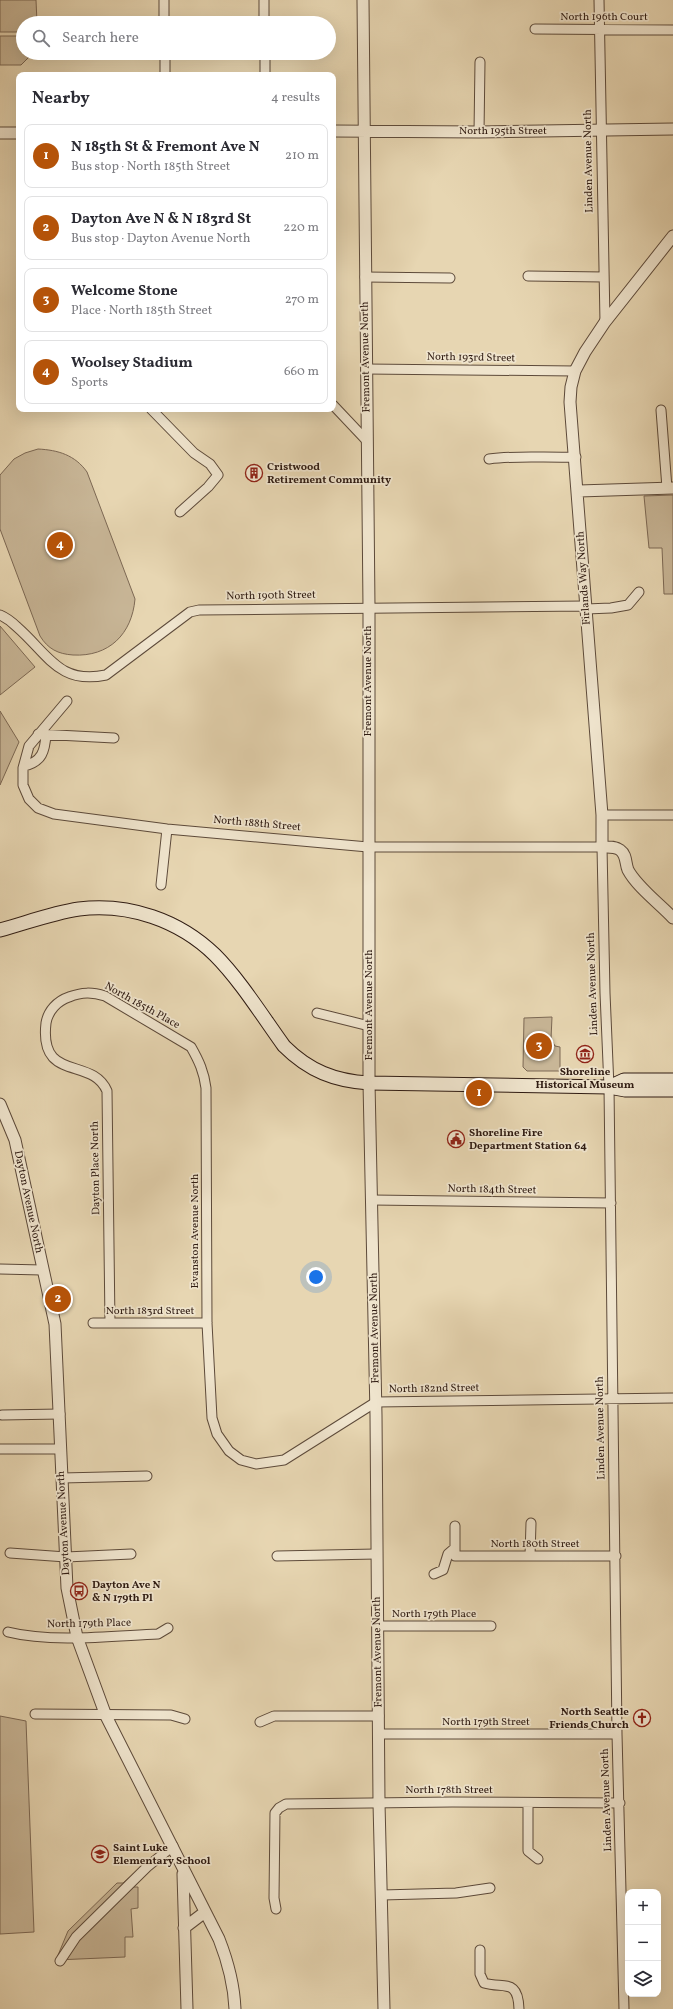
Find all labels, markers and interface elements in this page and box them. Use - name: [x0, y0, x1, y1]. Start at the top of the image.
- street label: North 196th Court: [560, 10, 648, 25]
- search box: [16, 16, 336, 60]
- icon: search: [30, 27, 52, 49]
- text: Search here: [62, 28, 139, 49]
- text: Nearby: [32, 87, 90, 110]
- text: 4 results: [271, 89, 320, 107]
- street label: Linden Avenue North: [581, 109, 597, 213]
- street label: North 195th Street: [459, 124, 547, 139]
- text: N 185th St & Fremont Ave N: [71, 137, 260, 158]
- text: 1: [43, 147, 49, 165]
- text: 210 m: [285, 147, 319, 165]
- text: Bus stop · North 185th Street: [71, 158, 230, 176]
- text: Dayton Ave N & N 183rd St: [71, 209, 251, 230]
- text: 2: [43, 219, 49, 237]
- text: 220 m: [283, 219, 319, 237]
- text: Bus stop · Dayton Avenue North: [71, 230, 250, 248]
- text: Welcome Stone: [71, 281, 178, 302]
- text: 3: [43, 291, 49, 309]
- text: 270 m: [285, 291, 319, 309]
- street label: Fremont Avenue North: [358, 301, 374, 413]
- text: Place · North 185th Street: [71, 302, 212, 320]
- street label: North 193rd Street: [427, 350, 516, 366]
- text: Woolsey Stadium: [71, 353, 193, 374]
- text: 4: [42, 363, 50, 381]
- text: 660 m: [284, 363, 319, 381]
- text: Sports: [71, 374, 108, 392]
- place label: Cristwood Retirement Community: [267, 460, 392, 488]
- building icon: Cristwood Retirement Community: [244, 463, 264, 483]
- pin: 4: [47, 530, 73, 560]
- street label: Firlands Way North: [573, 530, 595, 625]
- street label: North 190th Street: [226, 588, 316, 604]
- street label: Fremont Avenue North: [361, 625, 376, 737]
- street label: North 188th Street: [212, 813, 302, 835]
- street label: Linden Avenue North: [584, 932, 602, 1036]
- street label: Fremont Avenue North: [362, 949, 377, 1061]
- street label: North 185th Place: [102, 979, 182, 1033]
- pin: 3: [526, 1031, 552, 1061]
- museum icon: Shoreline Historical Museum: [575, 1044, 595, 1064]
- place label: Shoreline Historical Museum: [536, 1065, 635, 1093]
- pin: 1: [466, 1078, 492, 1108]
- street label: Dayton Place North: [88, 1120, 104, 1215]
- place label: Shoreline Fire Department Station 64: [469, 1126, 587, 1154]
- public building icon: Shoreline Fire Department Station 64: [446, 1129, 466, 1149]
- street label: Dayton Avenue North: [10, 1149, 46, 1255]
- street label: Evanston Avenue North: [188, 1173, 203, 1288]
- street label: North 184th Street: [447, 1182, 537, 1198]
- your location: [306, 1267, 326, 1287]
- street label: Fremont Avenue North: [367, 1272, 383, 1384]
- pin: 2: [45, 1284, 71, 1314]
- street label: North 183rd Street: [106, 1304, 194, 1319]
- street label: Linden Avenue North: [593, 1376, 609, 1480]
- street label: North 182nd Street: [388, 1381, 480, 1397]
- street label: Dayton Avenue North: [54, 1470, 74, 1576]
- street label: North 180th Street: [490, 1537, 580, 1552]
- place label: Dayton Ave N & N 179th Pl: [92, 1578, 161, 1606]
- bus stop icon: Dayton Ave N & N 179th Pl: [69, 1581, 89, 1601]
- street label: Fremont Avenue North: [370, 1596, 386, 1708]
- street label: North 179th Place: [392, 1607, 476, 1622]
- street label: North 179th Place: [47, 1616, 131, 1632]
- place label: North Seattle Friends Church: [549, 1705, 629, 1733]
- church icon: North Seattle Friends Church: [632, 1708, 652, 1728]
- street label: North 179th Street: [442, 1715, 530, 1730]
- street label: Linden Avenue North: [598, 1748, 616, 1852]
- street label: North 178th Street: [405, 1783, 493, 1798]
- place label: Saint Luke Elementary School: [113, 1841, 211, 1869]
- school or university icon: Saint Luke Elementary School: [90, 1844, 110, 1864]
- map controls: [625, 1889, 661, 1997]
- button: +: [625, 1889, 661, 1925]
- button: −: [625, 1925, 661, 1961]
- button: layers: [625, 1961, 661, 1997]

